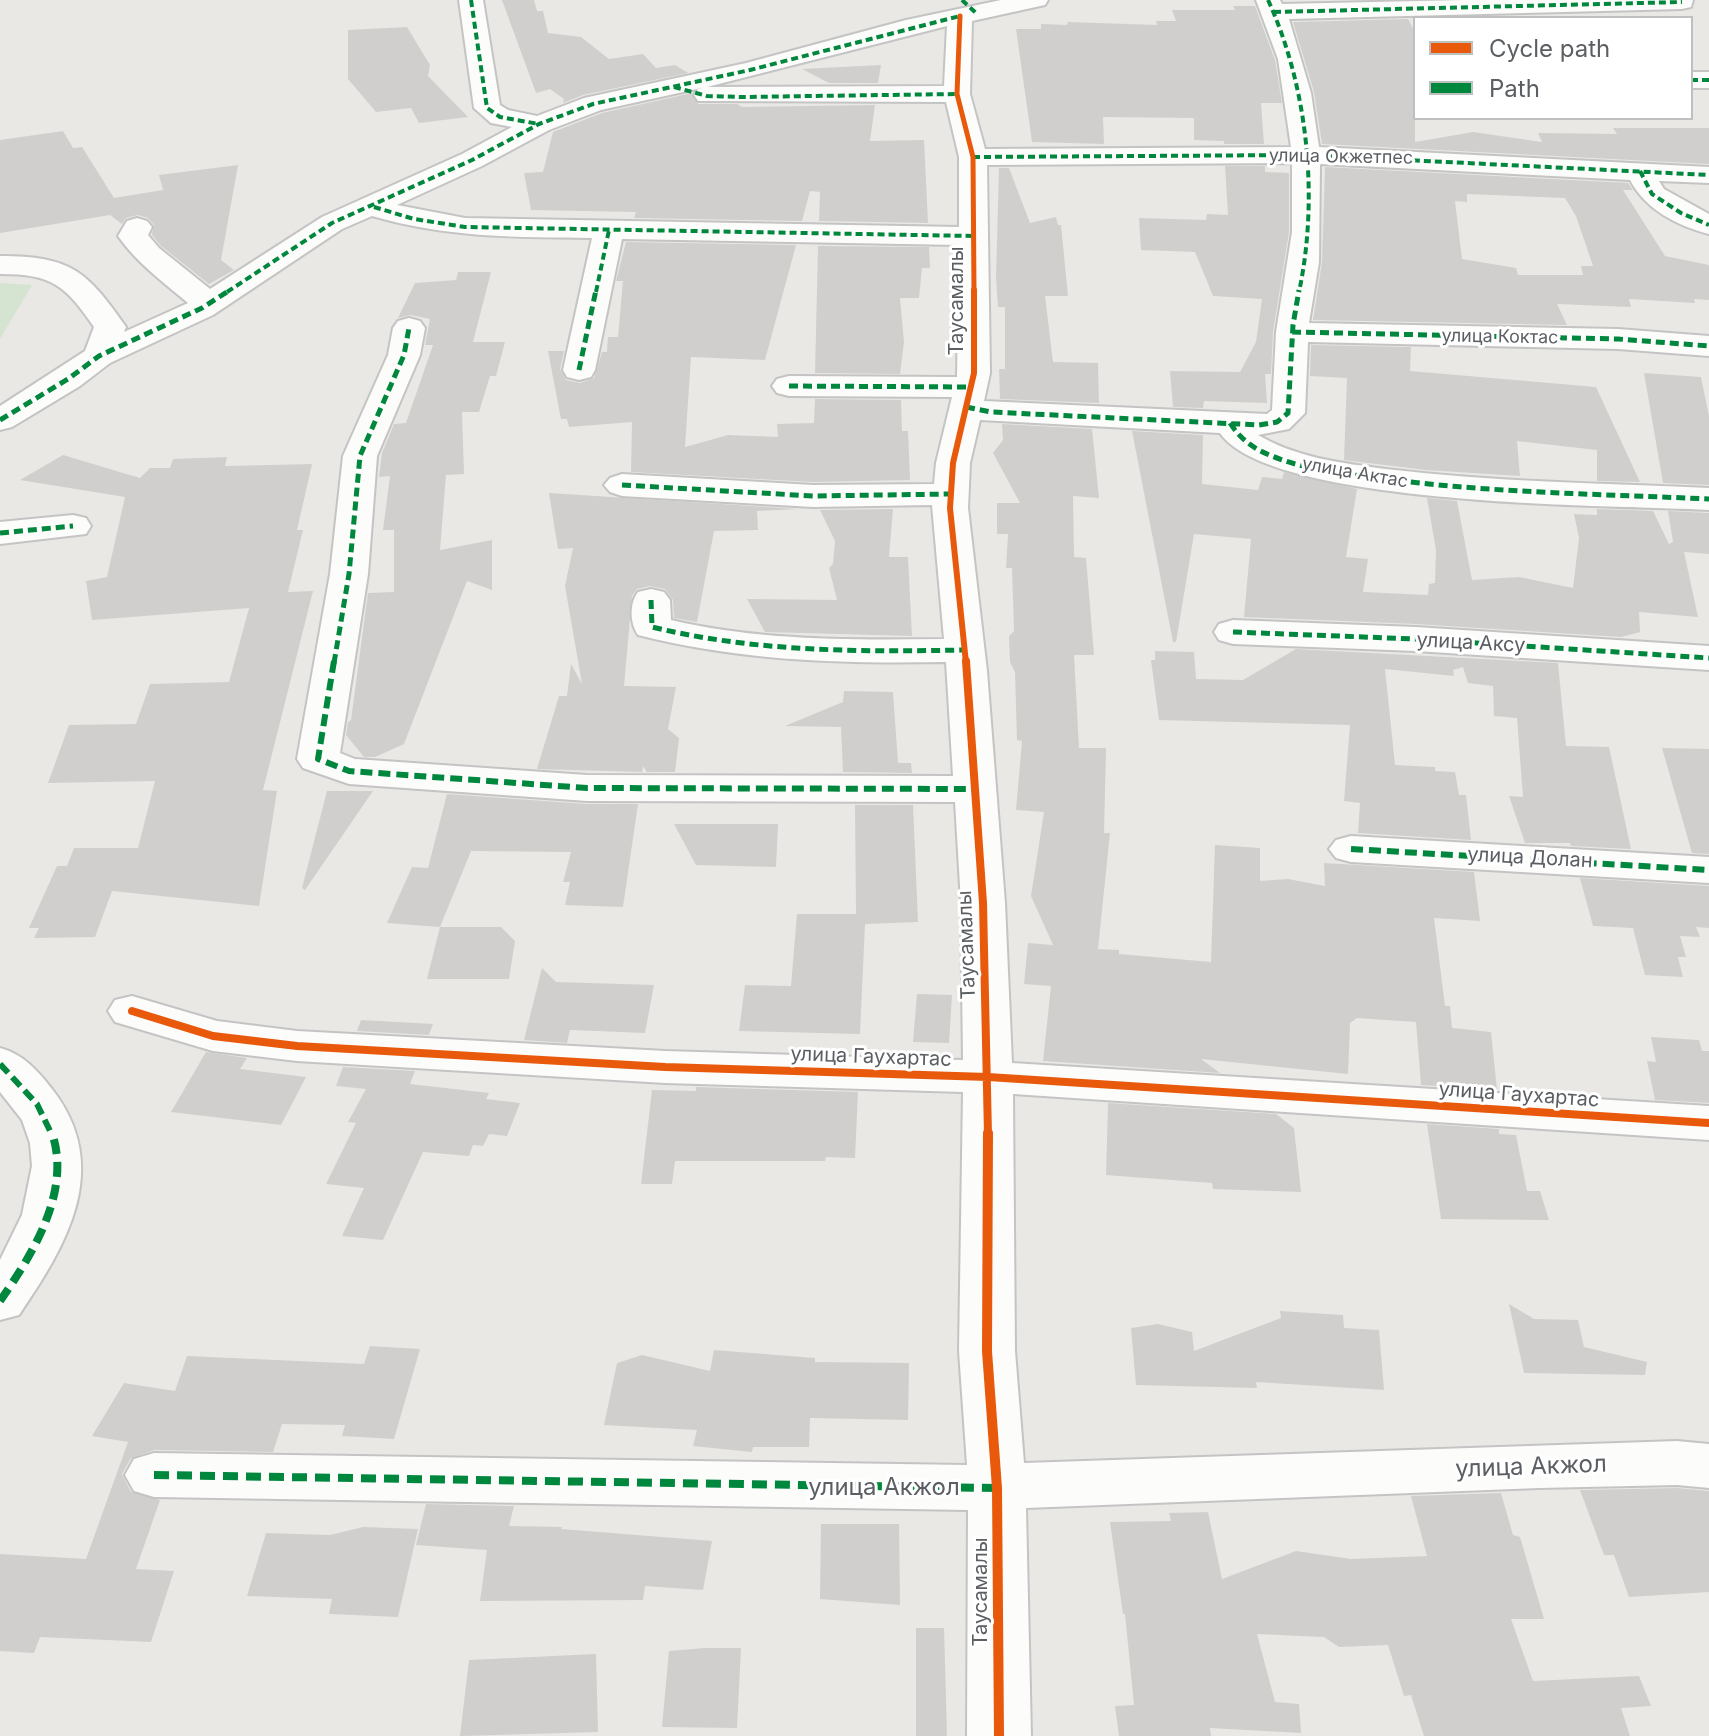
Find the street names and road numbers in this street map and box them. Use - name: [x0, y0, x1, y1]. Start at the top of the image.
- street label: улица Окжетпес: [1269, 145, 1413, 169]
- street label: Таусамалы: [945, 247, 969, 355]
- street label: улица Коктас: [1441, 325, 1559, 349]
- street label: улица Актас: [1300, 453, 1410, 493]
- street label: улица Аксу: [1416, 628, 1526, 658]
- street label: улица Долан: [1467, 843, 1593, 873]
- street label: Таусамалы: [953, 890, 981, 1000]
- street label: улица Гаухартас: [790, 1042, 952, 1072]
- street label: улица Гаухартас: [1438, 1077, 1600, 1113]
- street label: улица Акжол: [1455, 1450, 1607, 1484]
- street label: улица Акжол: [808, 1474, 960, 1502]
- street label: Таусамалы: [969, 1538, 993, 1646]

